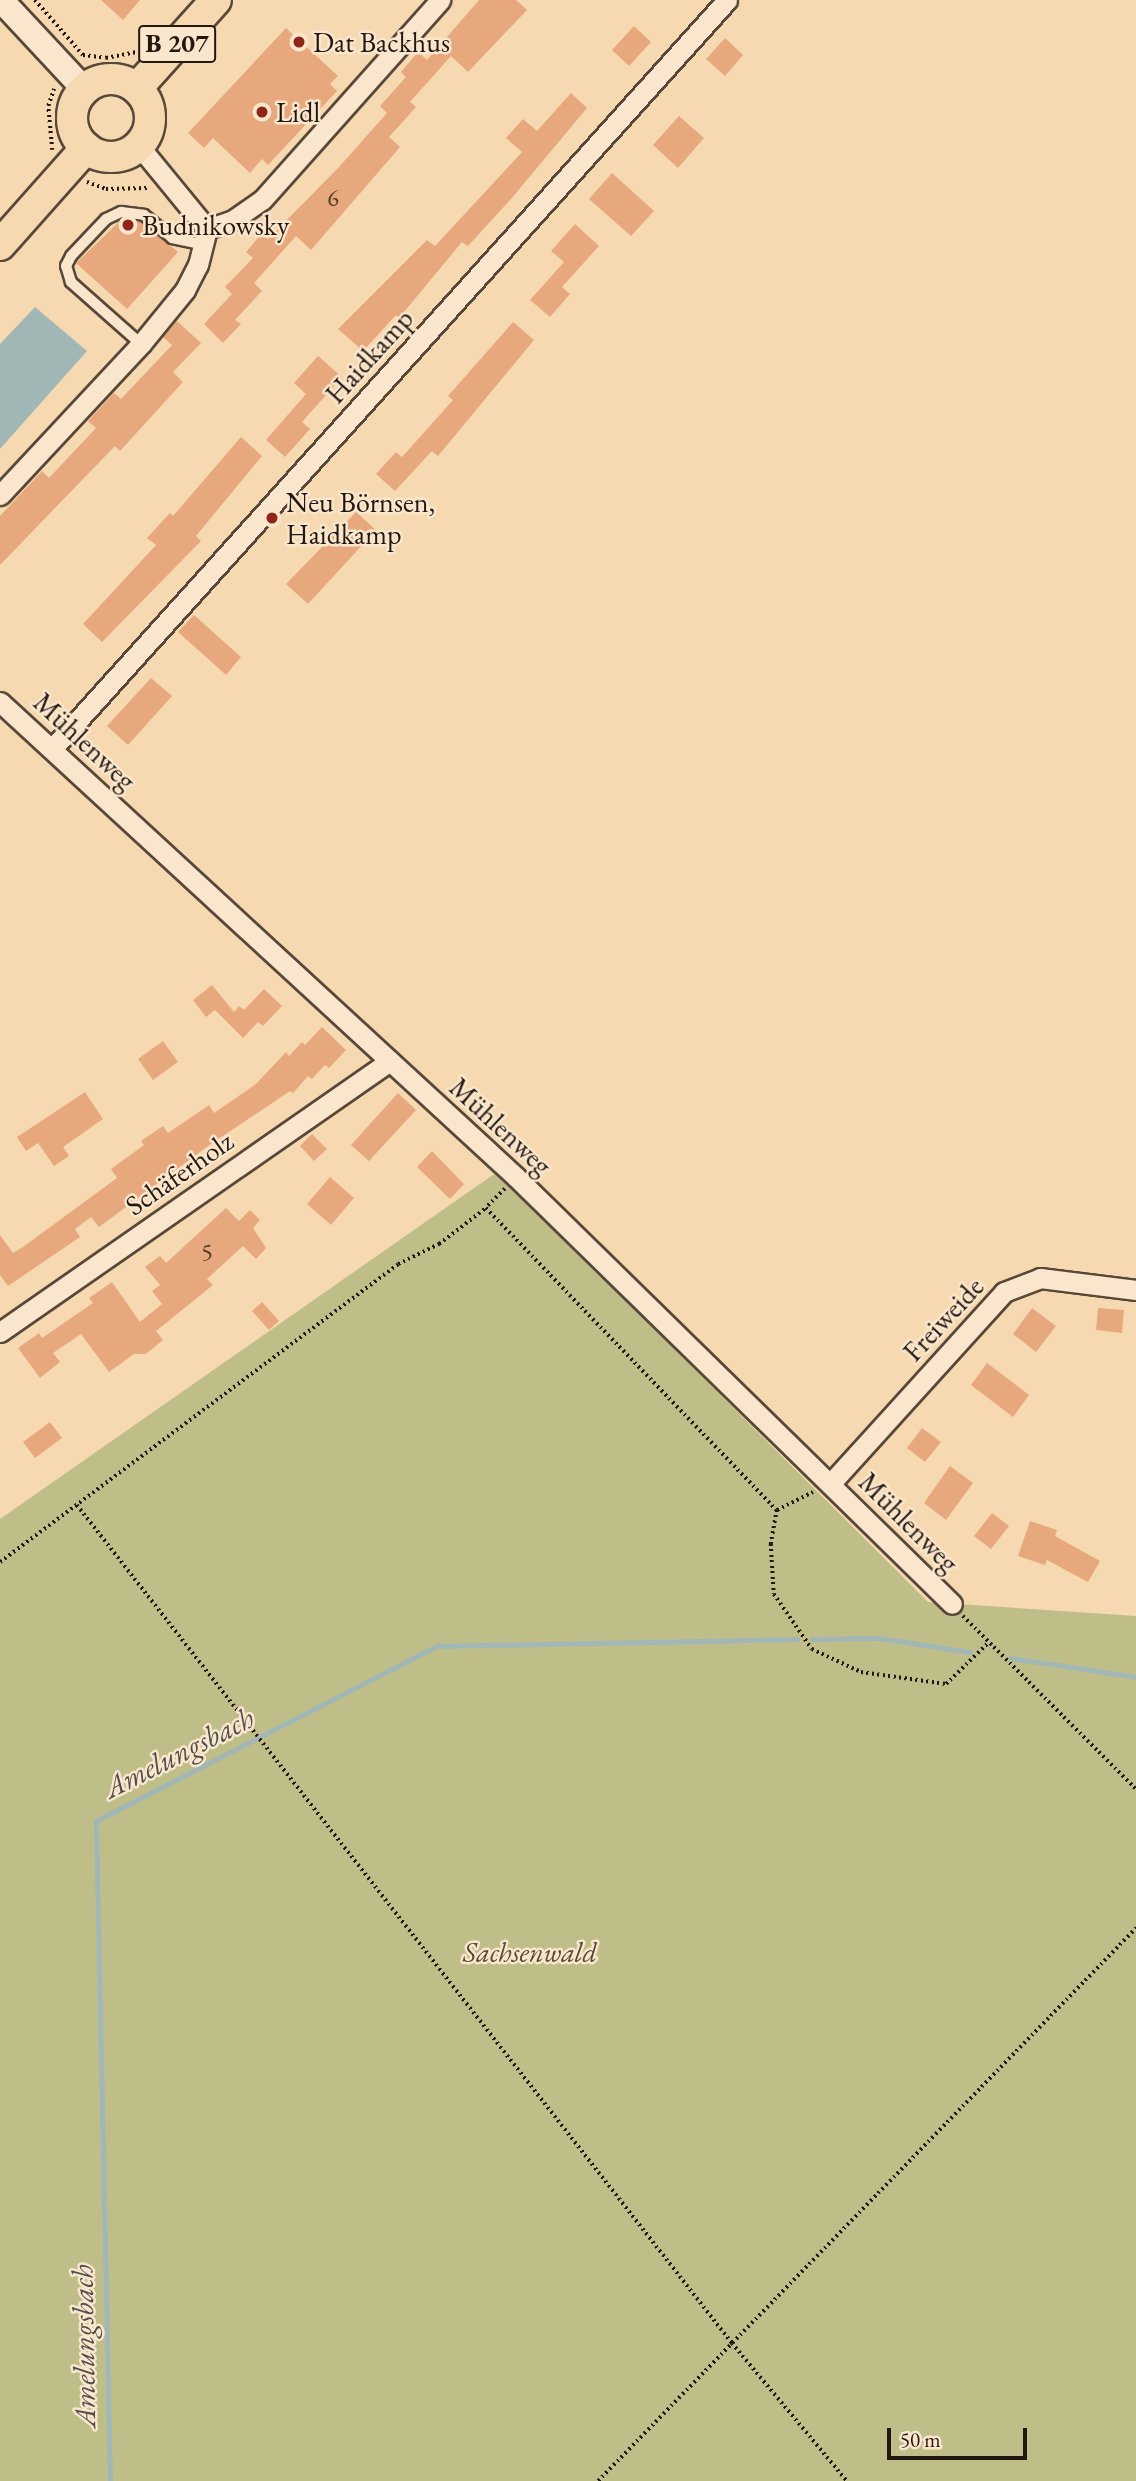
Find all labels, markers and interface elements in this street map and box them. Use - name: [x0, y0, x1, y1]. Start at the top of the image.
- road number: B 207: [137, 22, 217, 66]
- place label: Dat Backhus: [313, 25, 450, 59]
- marker: Dat Backhus: [291, 34, 307, 50]
- place label: Lidl: [276, 95, 320, 129]
- marker: Lidl: [254, 104, 270, 120]
- house number: 6: [327, 184, 339, 212]
- place label: Budnikowsky: [142, 208, 289, 242]
- marker: Budnikowsky: [120, 217, 136, 233]
- street label: Haidkamp: [318, 302, 420, 410]
- place label: Neu Börnsen, Haidkamp: [286, 485, 435, 551]
- marker: Neu Börnsen, Haidkamp: [264, 510, 280, 526]
- street label: Mühlenweg: [27, 685, 143, 797]
- street label: Mühlenweg: [443, 1070, 559, 1182]
- street label: Schäferholz: [119, 1124, 239, 1222]
- house number: 5: [201, 1238, 213, 1266]
- street label: Freiweide: [896, 1270, 990, 1368]
- street label: Mühlenweg: [852, 1465, 966, 1579]
- water label: Amelungsbach: [98, 1700, 260, 1806]
- park label: Sachsenwald: [463, 1935, 597, 1969]
- water label: Amelungsbach: [65, 2264, 103, 2428]
- scale bar: [891, 2414, 1031, 2458]
- text: 50 m: [900, 2426, 941, 2453]

